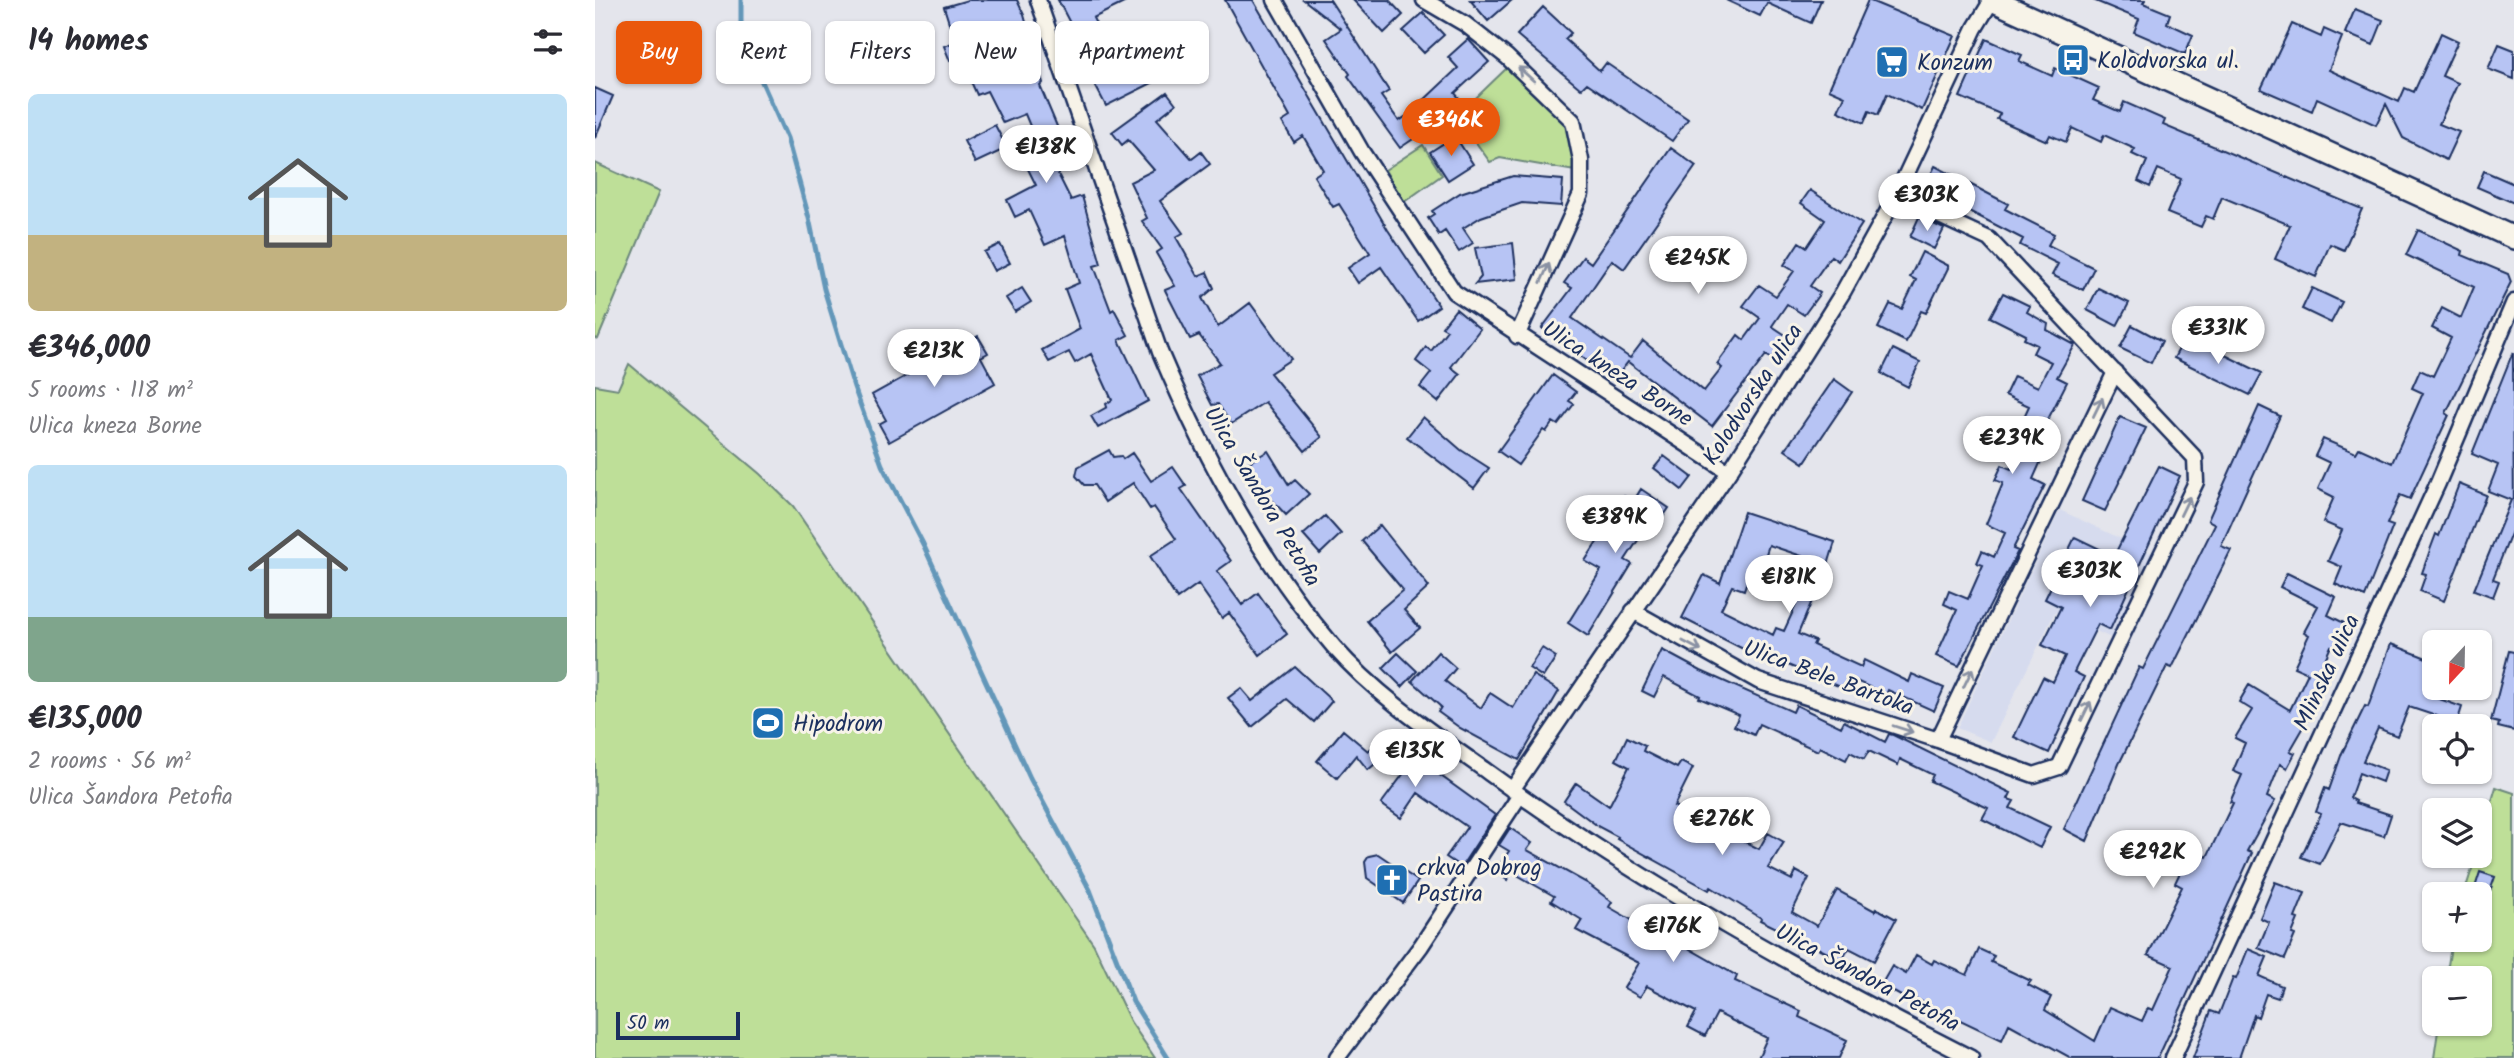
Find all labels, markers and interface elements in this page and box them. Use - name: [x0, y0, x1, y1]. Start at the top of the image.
- text: 14 homes: [28, 18, 149, 66]
- chip: Buy: [616, 21, 702, 84]
- chip: Rent: [716, 21, 811, 84]
- chip: Filters: [825, 21, 935, 84]
- chip: New: [949, 21, 1041, 84]
- chip: Apartment: [1055, 21, 1209, 84]
- icon: filters: [529, 23, 567, 61]
- bus stop icon: Kolodvorska ul.: [2054, 41, 2092, 79]
- supermarket icon: Konzum: [1873, 43, 1911, 81]
- place label: Kolodvorska ul.: [2097, 44, 2239, 80]
- place label: Konzum: [1917, 46, 1993, 82]
- one-way arrow: [1517, 66, 1535, 82]
- pin: €346K: [1402, 99, 1500, 158]
- text: €346K: [1418, 103, 1484, 139]
- pin: €138K: [997, 125, 1095, 185]
- text: €138K: [1015, 130, 1077, 166]
- icon: home: [235, 140, 361, 266]
- pin: €303K: [1878, 174, 1976, 233]
- text: €303K: [1894, 178, 1960, 214]
- pin: €245K: [1649, 236, 1747, 296]
- text: €245K: [1665, 241, 1731, 277]
- one-way arrow: [1539, 263, 1552, 285]
- pin: €331K: [2169, 306, 2267, 366]
- text: €331K: [2188, 311, 2248, 347]
- street label: Ulica kneza Borne: [1534, 312, 1700, 437]
- street label: Kolodvorska ulica: [1694, 317, 1813, 473]
- text: €346,000: [28, 325, 150, 373]
- pin: €213K: [885, 330, 983, 389]
- text: €213K: [903, 334, 965, 370]
- text: 5 rooms · 118 m²: [28, 373, 193, 409]
- one-way arrow: [2092, 397, 2105, 418]
- street label: Ulica Šandora Petofia: [1193, 400, 1329, 594]
- text: Ulica kneza Borne: [28, 409, 202, 445]
- pin: €239K: [1963, 416, 2061, 476]
- text: €239K: [1979, 421, 2045, 457]
- pin: €389K: [1566, 496, 1664, 555]
- one-way arrow: [2178, 496, 2192, 517]
- text: €389K: [1582, 500, 1648, 536]
- icon: home: [235, 511, 361, 637]
- pin: €303K: [2041, 550, 2139, 609]
- text: €303K: [2057, 554, 2123, 590]
- pin: €181K: [1740, 556, 1838, 615]
- text: €181K: [1761, 560, 1817, 596]
- street label: Mlinska ulica: [2285, 608, 2371, 737]
- north arrow: [2422, 630, 2492, 700]
- map controls: [2422, 630, 2492, 1036]
- street label: Ulica Bele Bartoka: [1738, 631, 1919, 726]
- one-way arrow: [1681, 640, 1702, 653]
- one-way arrow: [1961, 668, 1975, 689]
- text: €135,000: [28, 696, 142, 744]
- one-way arrow: [2080, 701, 2093, 722]
- sports icon: Hipodrom: [749, 704, 787, 742]
- place label: Hipodrom: [793, 707, 883, 743]
- button: locate: [2422, 714, 2492, 784]
- one-way arrow: [1892, 723, 1914, 736]
- pin: €135K: [1366, 730, 1464, 789]
- text: €135K: [1385, 734, 1445, 770]
- text: 2 rooms · 56 m²: [28, 744, 191, 780]
- text: Ulica Šandora Petofia: [28, 780, 233, 816]
- pin: €276K: [1673, 798, 1771, 857]
- button: layers: [2422, 798, 2492, 868]
- text: €276K: [1689, 802, 1755, 838]
- pin: €292K: [2104, 830, 2202, 890]
- text: €292K: [2120, 835, 2186, 871]
- place label: crkva Dobrog Pastira: [1417, 851, 1542, 913]
- church icon: crkva Dobrog Pastira: [1373, 861, 1411, 899]
- button: +: [2422, 882, 2492, 952]
- pin: €176K: [1624, 904, 1722, 964]
- text: €176K: [1644, 909, 1702, 945]
- street label: Ulica Šandora Petofia: [1768, 915, 1966, 1043]
- button: −: [2422, 966, 2492, 1036]
- scale bar: [616, 1009, 740, 1041]
- text: 50 m: [627, 1009, 669, 1039]

